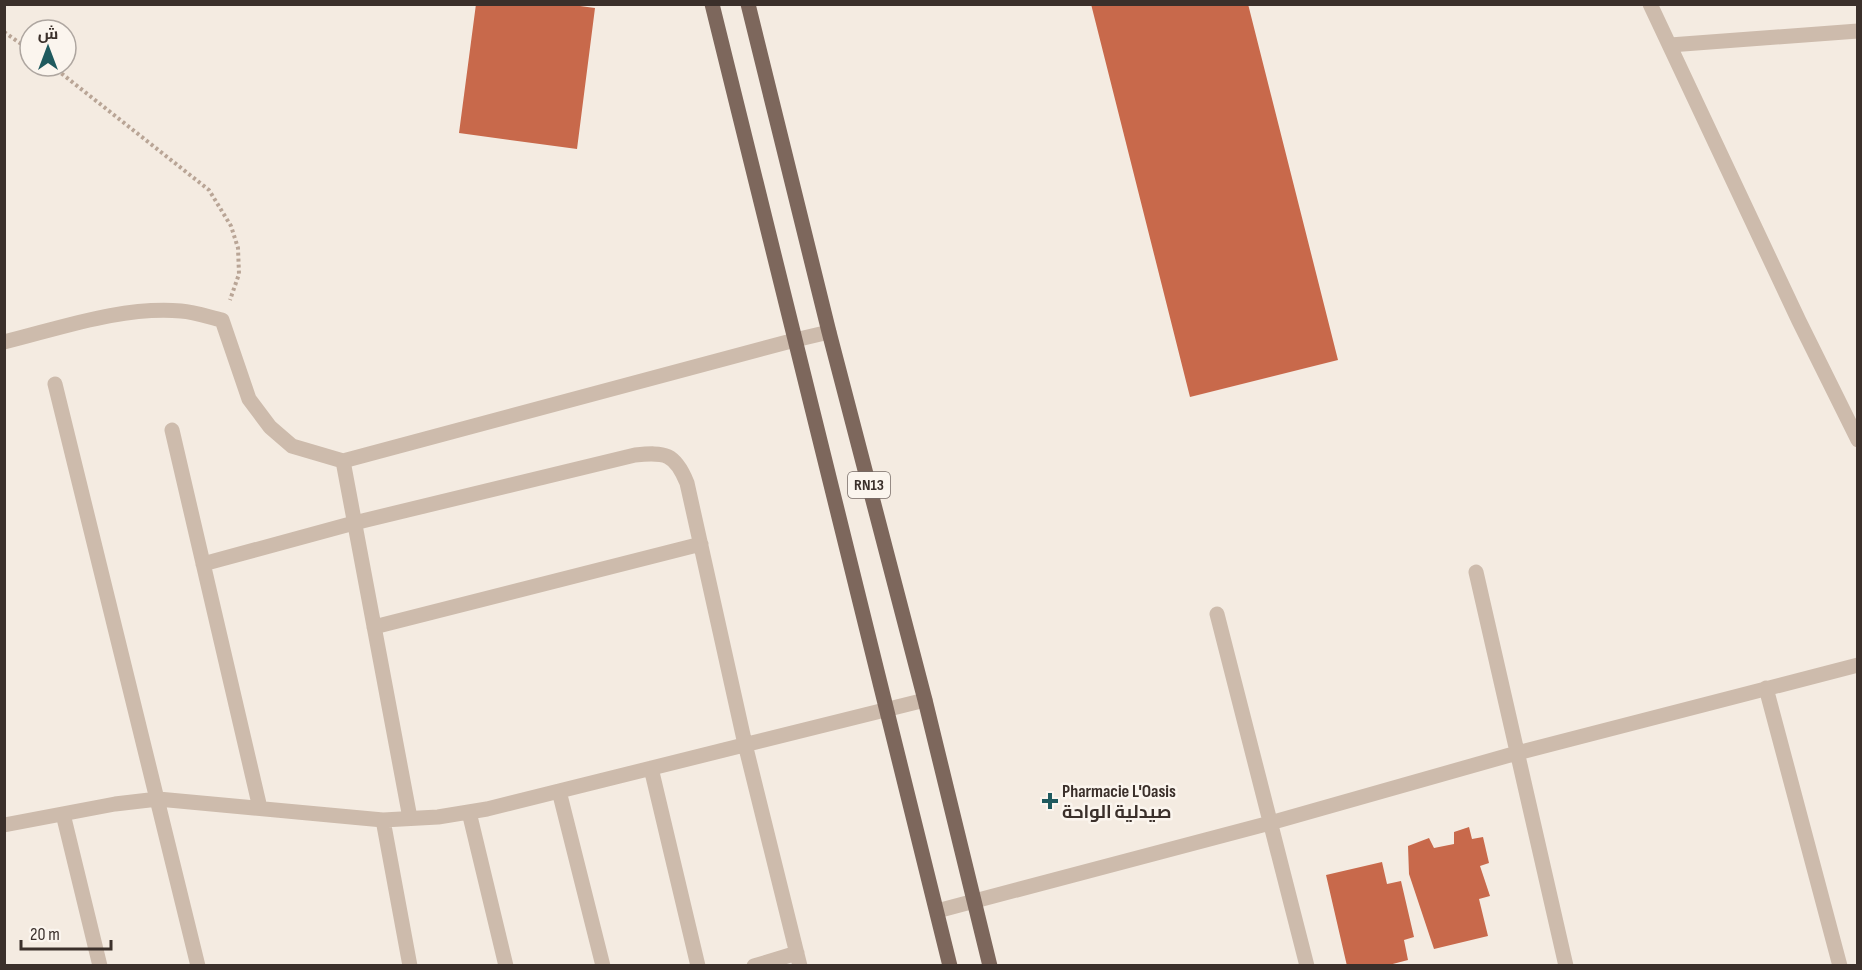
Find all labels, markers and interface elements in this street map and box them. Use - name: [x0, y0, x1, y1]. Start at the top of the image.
- north arrow: [18, 18, 78, 78]
- text: ش: [38, 25, 58, 44]
- road number: RN13: [848, 472, 890, 498]
- place label: Pharmacie L'Oasis صيدلية الواحة: [1062, 781, 1176, 823]
- marker: Pharmacie L'Oasis صيدلية الواحة: [1043, 794, 1057, 808]
- scale bar: [21, 913, 111, 951]
- text: 20 m: [30, 924, 60, 945]

